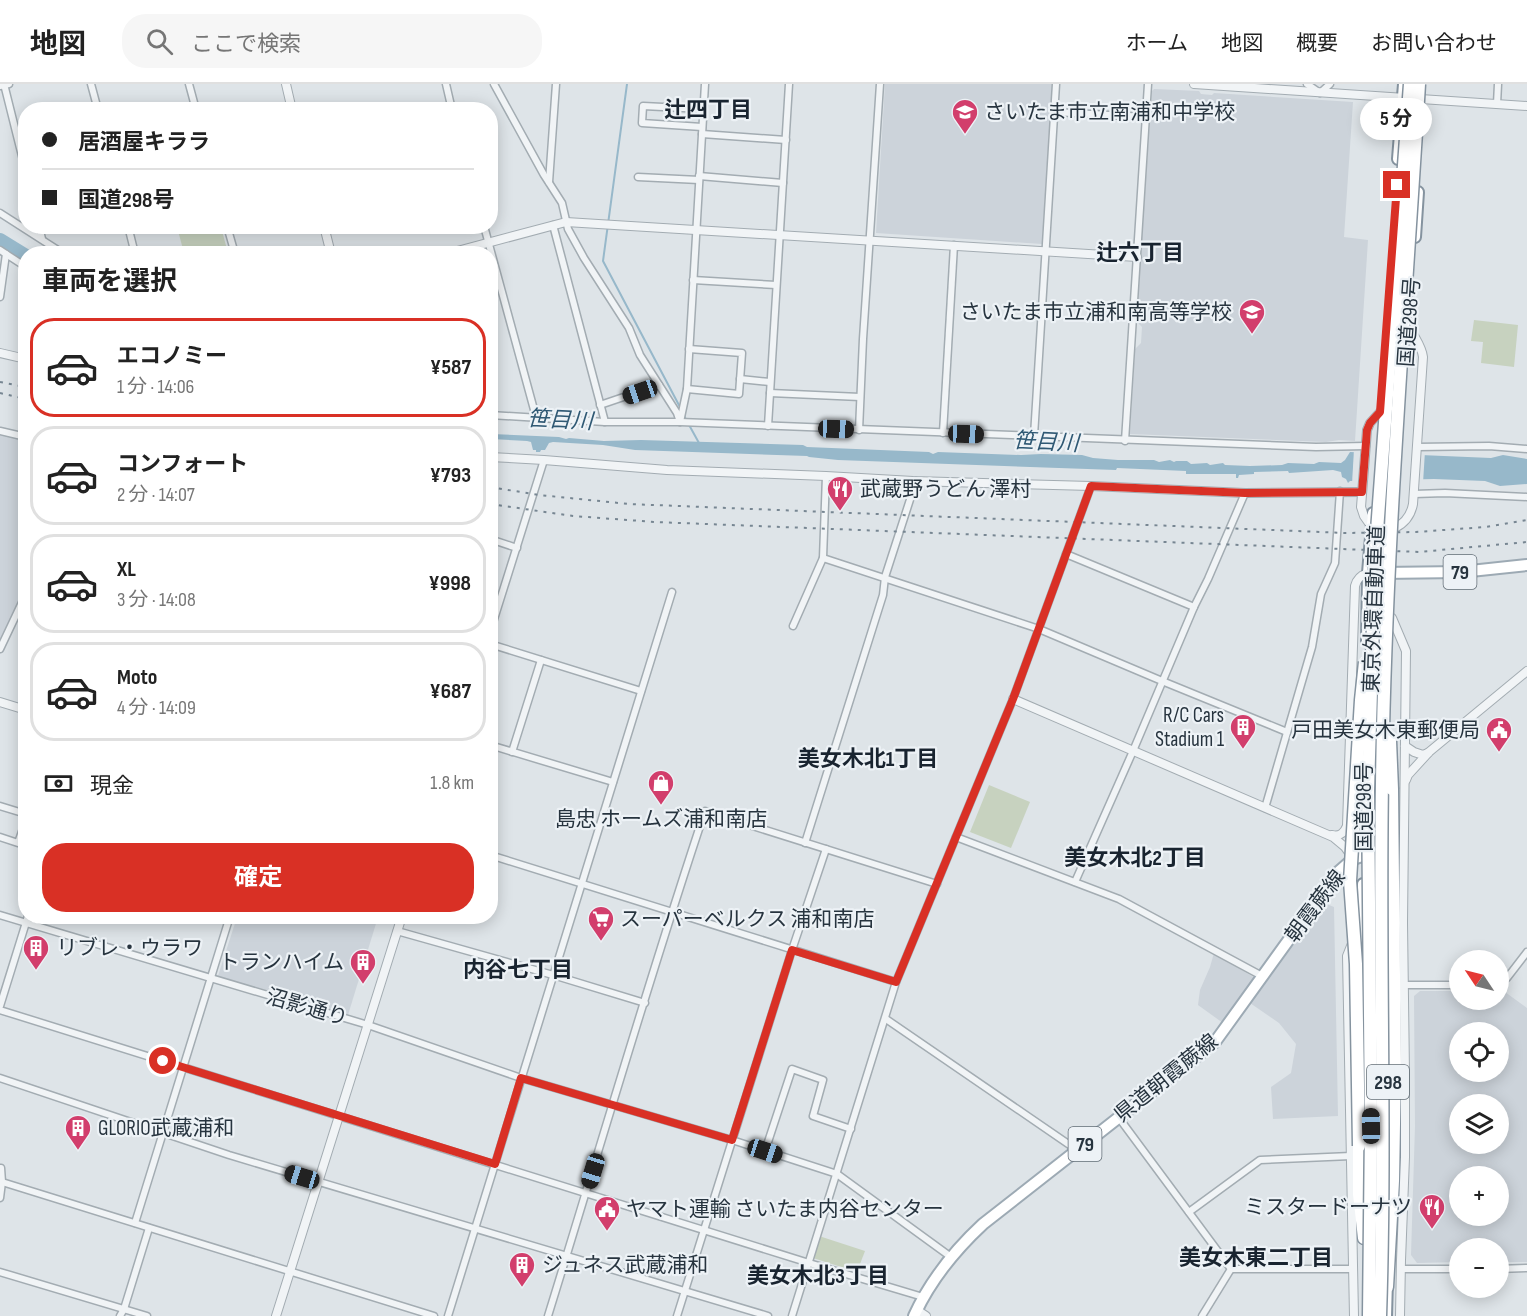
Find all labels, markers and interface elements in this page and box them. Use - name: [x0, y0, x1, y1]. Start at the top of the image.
- search box: [122, 14, 542, 68]
- icon: search: [143, 25, 176, 58]
- text: 地図: [30, 28, 86, 61]
- text: ここで検索: [191, 31, 301, 58]
- text: ホーム: [1126, 31, 1188, 56]
- text: 地図: [1221, 31, 1263, 56]
- text: 概要: [1296, 31, 1338, 56]
- text: お問い合わせ: [1371, 31, 1497, 56]
- district label: 辻四丁目: [664, 97, 752, 124]
- school or university icon: さいたま市立南浦和中学校: [950, 97, 980, 135]
- callout: 5 分: [1361, 98, 1433, 140]
- place label: さいたま市立南浦和中学校: [984, 100, 1235, 125]
- text: 5 分: [1380, 107, 1412, 131]
- text: 居酒屋キララ: [78, 129, 210, 156]
- route end: [1383, 171, 1410, 198]
- text: 国道298号: [78, 187, 174, 214]
- district label: 辻六丁目: [1096, 240, 1184, 267]
- text: 車両を選択: [42, 266, 177, 298]
- street label: 国道298号: [1394, 276, 1425, 368]
- school or university icon: さいたま市立浦和南高等学校: [1237, 297, 1267, 335]
- place label: さいたま市立浦和南高等学校: [960, 300, 1232, 325]
- icon: car: [45, 341, 99, 395]
- text: エコノミー: [117, 343, 227, 370]
- text: ¥587: [430, 354, 471, 381]
- text: 1 分 · 14:06: [117, 375, 194, 399]
- car: [620, 378, 660, 406]
- water label: 笹目川: [526, 405, 596, 436]
- car: [818, 419, 854, 439]
- car: [948, 424, 984, 444]
- water label: 笹目川: [1012, 427, 1082, 458]
- icon: car: [45, 449, 99, 503]
- text: コンフォート: [117, 451, 248, 478]
- text: ¥793: [430, 462, 471, 489]
- restaurant icon: 武蔵野うどん 澤村: [825, 474, 855, 512]
- place label: 武蔵野うどん 澤村: [860, 477, 1031, 502]
- text: 2 分 · 14:07: [117, 483, 195, 507]
- street label: 東京外環自動車道: [1359, 525, 1390, 693]
- road number: 79: [1444, 555, 1476, 589]
- text: XL: [117, 556, 136, 583]
- icon: car: [45, 557, 99, 611]
- text: ¥998: [428, 570, 471, 597]
- text: 3 分 · 14:08: [117, 588, 196, 612]
- text: Moto: [117, 664, 157, 691]
- icon: car: [45, 665, 99, 719]
- text: ¥687: [429, 678, 471, 705]
- text: 4 分 · 14:09: [117, 696, 196, 720]
- place label: R/C Cars Stadium 1: [1155, 703, 1225, 752]
- building icon: R/C Cars Stadium 1: [1228, 712, 1258, 750]
- public building icon: 戸田美女木東郵便局: [1484, 715, 1514, 753]
- place label: 戸田美女木東郵便局: [1291, 718, 1480, 743]
- district label: 美女木北1丁目: [798, 746, 938, 773]
- street label: 国道298号: [1352, 762, 1377, 852]
- icon: cash: [42, 767, 75, 800]
- shop icon: 島忠 ホームズ浦和南店: [646, 768, 676, 806]
- text: 1.8 km: [430, 771, 474, 795]
- text: 現金: [90, 773, 134, 800]
- place label: 島忠 ホームズ浦和南店: [555, 807, 767, 832]
- button: 確定: [42, 843, 474, 912]
- district label: 美女木北2丁目: [1064, 845, 1206, 872]
- street label: 朝霞蕨線: [1280, 865, 1351, 947]
- supermarket icon: スーパーベルクス 浦和南店: [586, 904, 616, 942]
- place label: スーパーベルクス 浦和南店: [620, 907, 875, 932]
- building icon: リブレ・ウラワ: [21, 933, 51, 971]
- place label: リブレ・ウラワ: [56, 936, 203, 961]
- building icon: トランハイム: [348, 947, 378, 985]
- place label: トランハイム: [219, 950, 344, 975]
- north arrow: [1449, 950, 1509, 1010]
- map controls: [1449, 950, 1509, 1298]
- district label: 内谷七丁目: [463, 957, 573, 984]
- street label: 沼影通り: [263, 984, 351, 1031]
- button: locate: [1449, 1022, 1509, 1082]
- street label: 県道朝霞蕨線: [1109, 1029, 1223, 1128]
- route start: [149, 1047, 176, 1074]
- road number: 298: [1367, 1065, 1409, 1099]
- button: layers: [1449, 1094, 1509, 1154]
- car: [1362, 1108, 1380, 1144]
- building icon: GLORIO武蔵浦和: [63, 1113, 93, 1151]
- place label: GLORIO武蔵浦和: [98, 1116, 235, 1141]
- road number: 79: [1068, 1127, 1102, 1161]
- car: [745, 1137, 785, 1165]
- car: [579, 1151, 607, 1191]
- car: [282, 1163, 322, 1191]
- button: +: [1449, 1166, 1509, 1226]
- restaurant icon: ミスタードーナツ: [1417, 1192, 1447, 1230]
- public building icon: ヤマト運輸 さいたま内谷センター: [592, 1194, 622, 1232]
- place label: ミスタードーナツ: [1244, 1195, 1412, 1220]
- place label: ヤマト運輸 さいたま内谷センター: [626, 1197, 944, 1222]
- button: −: [1449, 1238, 1509, 1298]
- district label: 美女木東二丁目: [1179, 1245, 1333, 1272]
- building icon: ジュネス武蔵浦和: [507, 1250, 537, 1288]
- place label: ジュネス武蔵浦和: [542, 1253, 709, 1278]
- district label: 美女木北3丁目: [747, 1263, 889, 1290]

